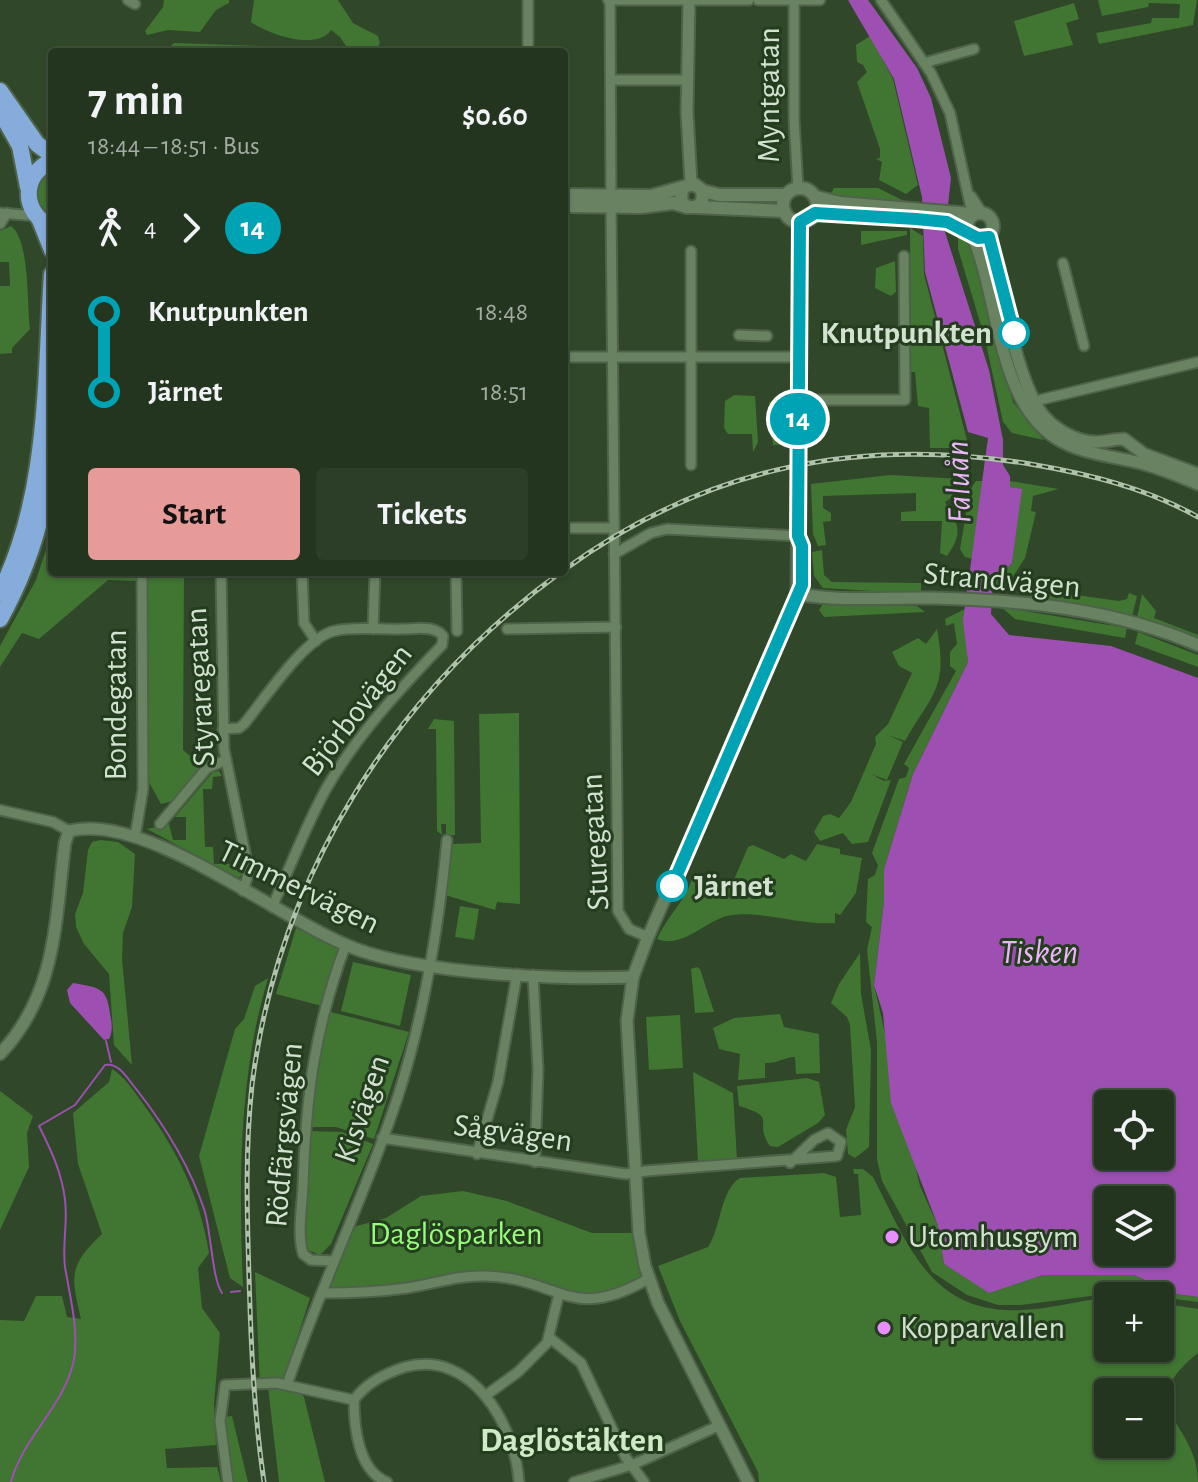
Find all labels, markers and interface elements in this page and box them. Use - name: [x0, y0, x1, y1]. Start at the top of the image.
- street label: Myntgatan: [753, 27, 785, 163]
- text: 7 min: [88, 79, 184, 123]
- text: $0.60: [462, 101, 528, 131]
- text: 18:44 – 18:51 · Bus: [88, 133, 260, 159]
- icon: walk: [88, 206, 132, 250]
- icon: forward: [169, 206, 213, 250]
- text: 14: [241, 214, 265, 242]
- text: 4: [144, 215, 157, 241]
- text: Knutpunkten: [148, 297, 309, 327]
- text: 18:48: [476, 299, 528, 325]
- place label: Knutpunkten: [821, 317, 992, 349]
- marker: Knutpunkten: [999, 318, 1029, 348]
- text: Järnet: [148, 377, 222, 407]
- text: 18:51: [481, 379, 528, 405]
- line badge: 14: [762, 393, 834, 445]
- text: 14: [786, 405, 810, 433]
- water label: Faluån: [941, 440, 977, 524]
- button: Start: [88, 468, 300, 560]
- button: Tickets: [316, 468, 528, 560]
- street label: Strandvägen: [922, 557, 1082, 603]
- street label: Styraregatan: [180, 607, 220, 767]
- street label: Bondegatan: [100, 630, 132, 780]
- street label: Björbovägen: [296, 638, 418, 782]
- street label: Sturegatan: [575, 773, 615, 911]
- street label: Timmervägen: [214, 834, 384, 940]
- place label: Järnet: [694, 870, 774, 902]
- marker: Järnet: [657, 871, 687, 901]
- water label: Tisken: [1000, 936, 1078, 970]
- street label: Rödfärgsvägen: [260, 1041, 308, 1229]
- street label: Kisvägen: [329, 1051, 395, 1167]
- map controls: [1094, 1090, 1174, 1458]
- button: locate: [1094, 1090, 1174, 1170]
- street label: Sågvägen: [452, 1109, 574, 1157]
- button: layers: [1094, 1186, 1174, 1266]
- park label: Daglösparken: [370, 1218, 542, 1250]
- place label: Utomhusgym: [908, 1221, 1078, 1253]
- marker: Utomhusgym: [883, 1228, 901, 1246]
- button: +: [1094, 1282, 1174, 1362]
- place label: Kopparvallen: [900, 1312, 1065, 1344]
- marker: Kopparvallen: [875, 1319, 893, 1337]
- button: −: [1094, 1378, 1174, 1458]
- district label: Daglöstäkten: [480, 1424, 664, 1458]

